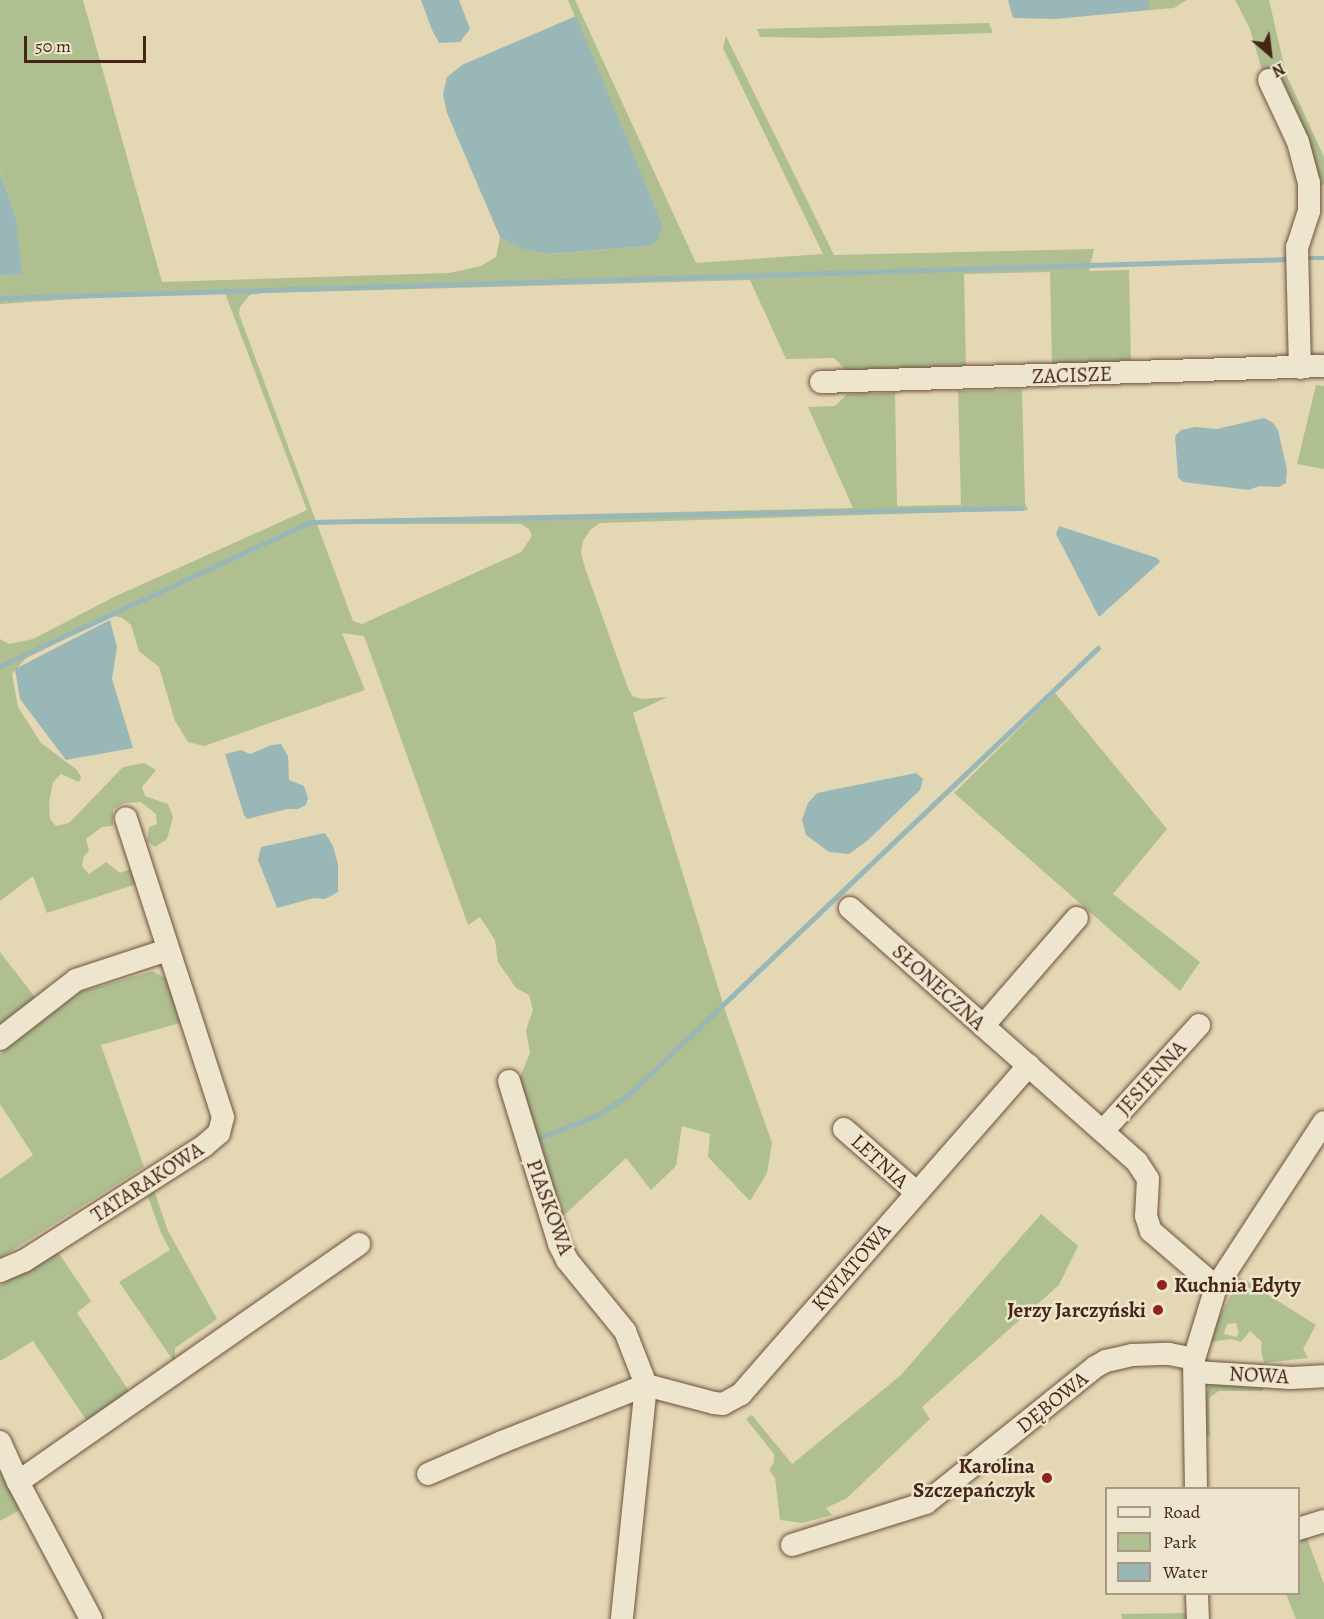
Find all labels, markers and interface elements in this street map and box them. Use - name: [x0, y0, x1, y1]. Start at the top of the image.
- scale bar: [27, 24, 148, 62]
- north arrow: [1240, 24, 1300, 84]
- text: 50 m: [35, 34, 71, 58]
- text: N: [1268, 57, 1289, 82]
- street label: ZACISZE: [1031, 361, 1113, 389]
- street label: SŁONECZNA: [887, 939, 991, 1035]
- street label: JESIENNA: [1111, 1035, 1191, 1121]
- street label: LETNIA: [846, 1129, 914, 1193]
- street label: TATARAKOWA: [86, 1136, 208, 1228]
- street label: PIASKOWA: [521, 1156, 579, 1258]
- street label: KWIATOWA: [806, 1218, 896, 1316]
- place label: Kuchnia Edyty: [1174, 1272, 1301, 1298]
- marker: Kuchnia Edyty: [1155, 1278, 1169, 1292]
- place label: Jerzy Jarczyński: [1007, 1297, 1146, 1323]
- marker: Jerzy Jarczyński: [1151, 1303, 1165, 1317]
- street label: NOWA: [1228, 1361, 1290, 1389]
- street label: DĘBOWA: [1011, 1366, 1093, 1438]
- place label: Karolina Szczepańczyk: [913, 1453, 1035, 1503]
- marker: Karolina Szczepańczyk: [1040, 1471, 1054, 1485]
- legend: [1105, 1487, 1300, 1595]
- text: Road: [1163, 1500, 1200, 1524]
- text: Park: [1163, 1530, 1197, 1554]
- text: Water: [1163, 1560, 1208, 1584]

